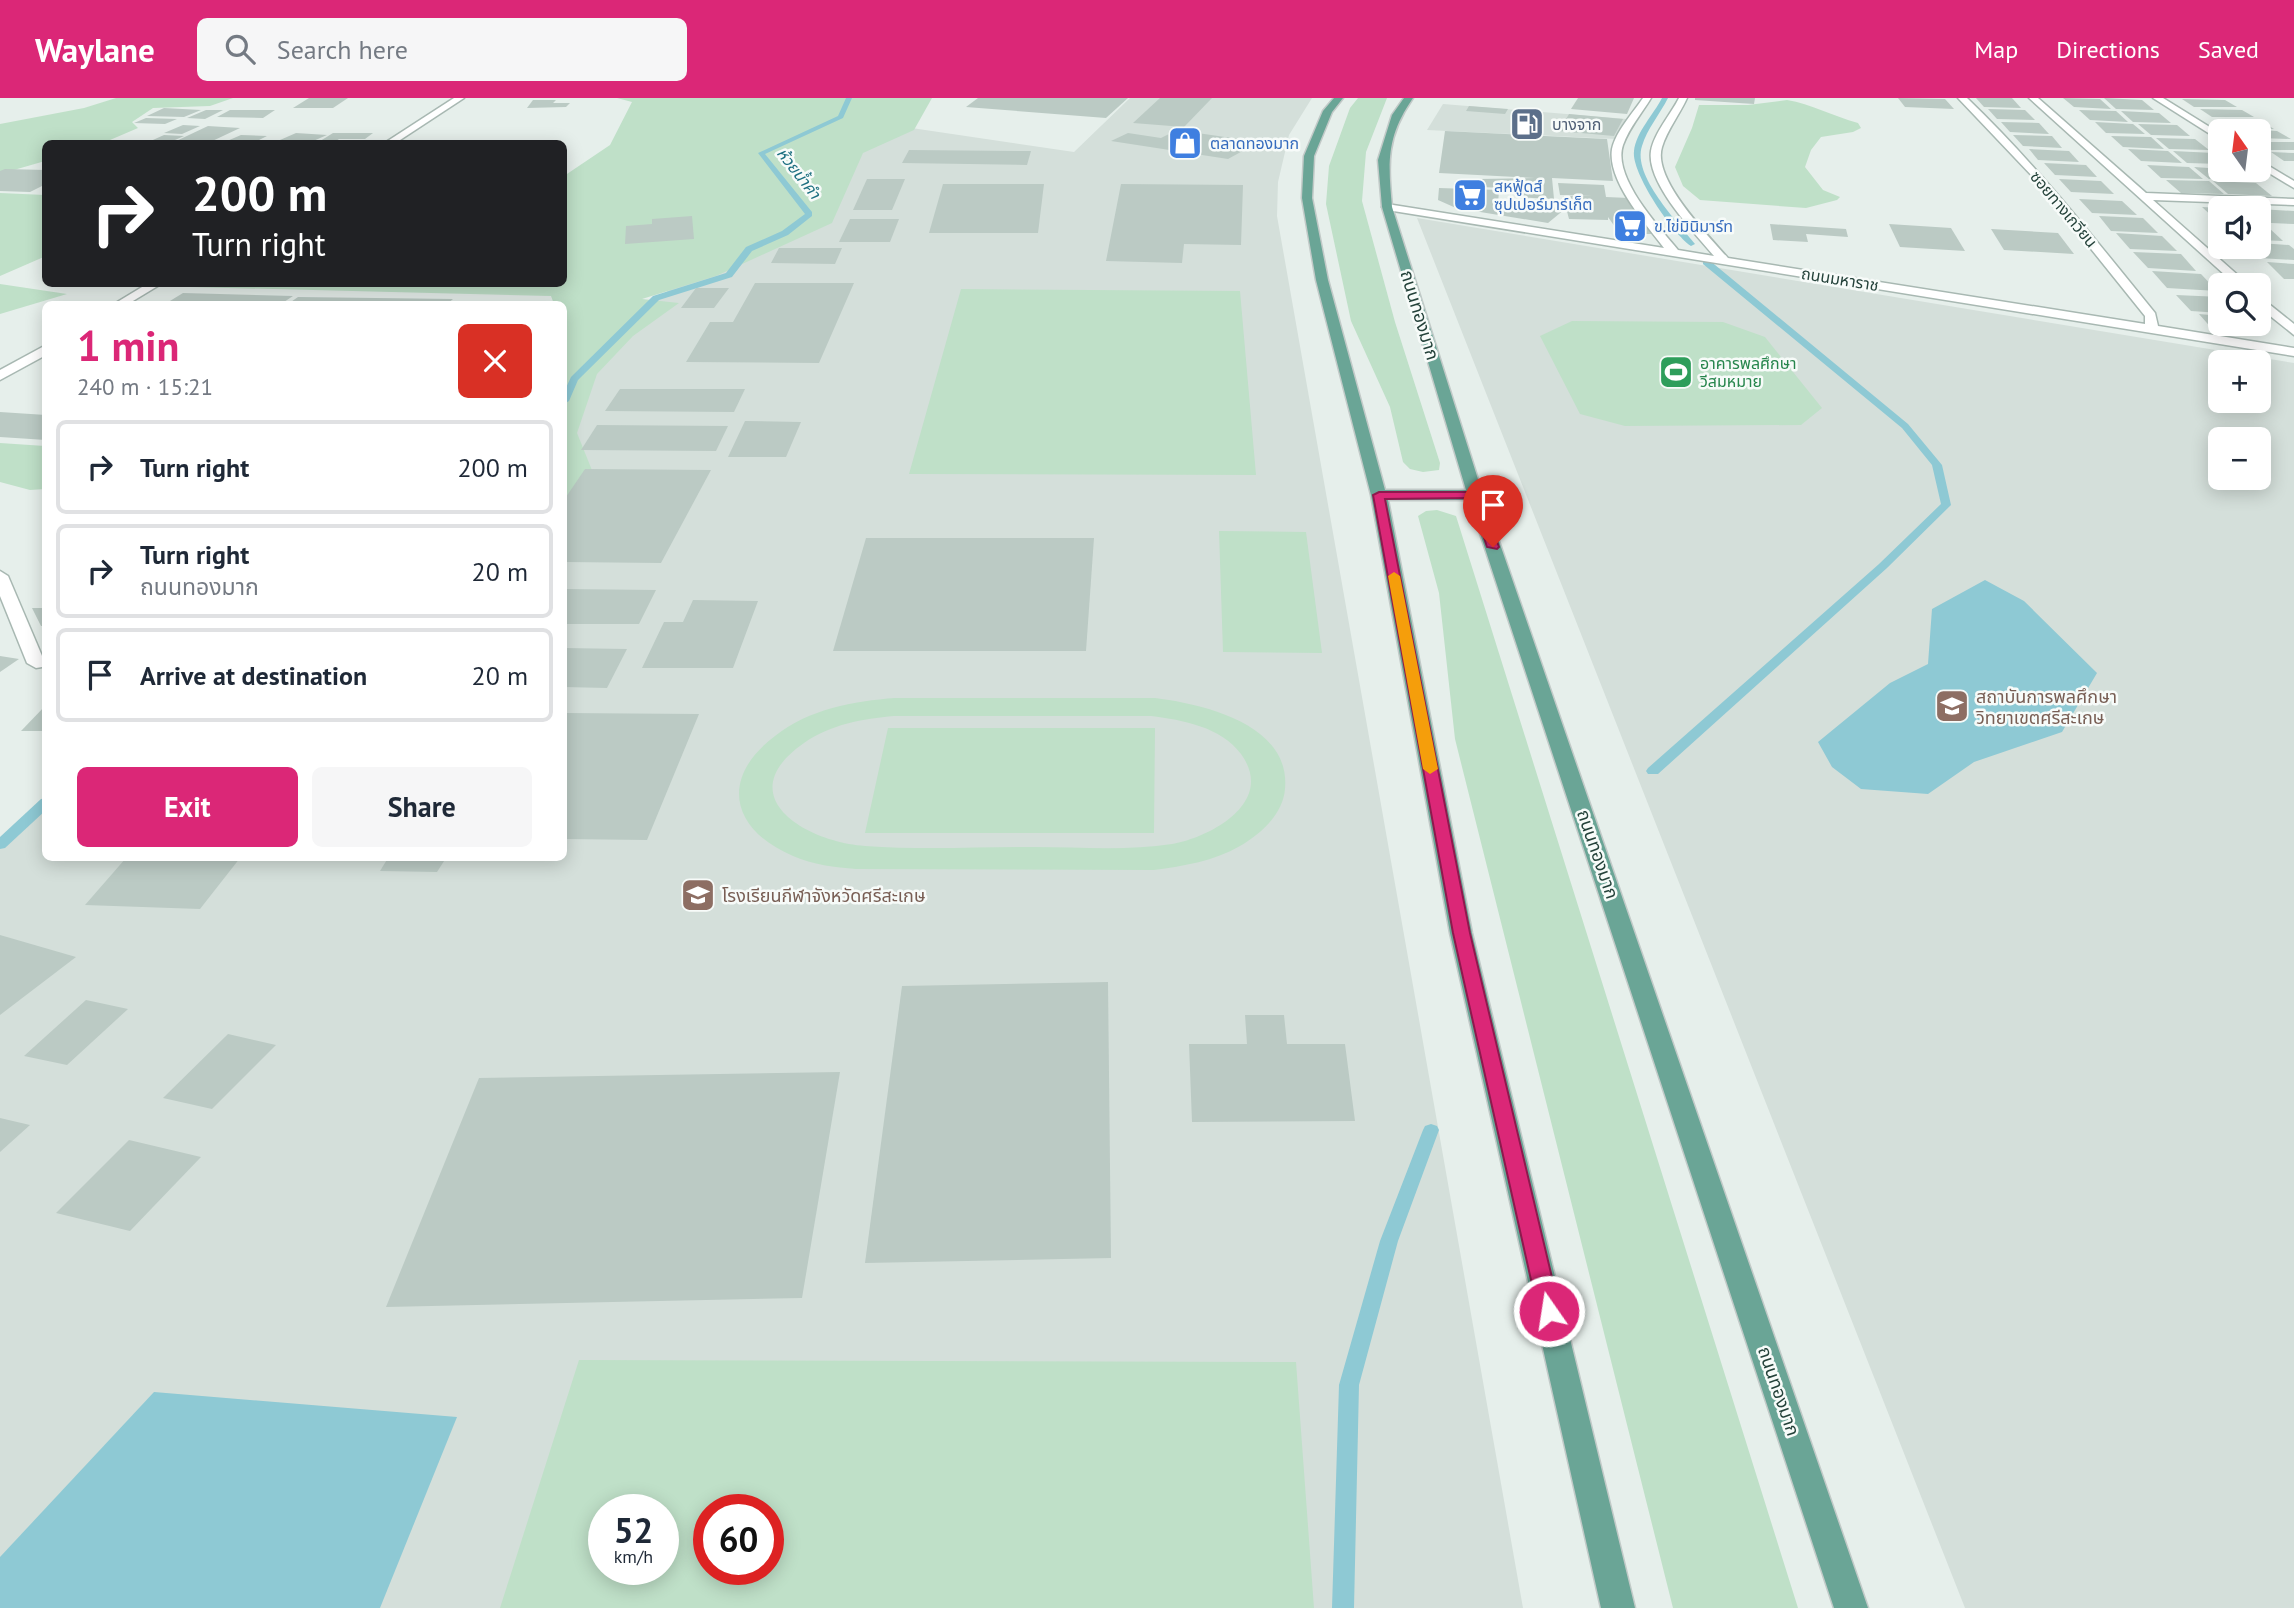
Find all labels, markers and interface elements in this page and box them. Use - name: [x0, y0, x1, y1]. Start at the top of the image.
- search box: [197, 18, 687, 81]
- text: Waylane: [35, 28, 155, 71]
- icon: search: [221, 30, 259, 68]
- text: Search here: [277, 33, 408, 66]
- text: Map: [1974, 34, 2018, 65]
- text: Directions: [2056, 34, 2160, 65]
- text: Saved: [2198, 34, 2259, 65]
- fuel station icon: บางจาก: [1508, 105, 1546, 143]
- place label: บางจาก: [1552, 114, 1601, 134]
- north arrow: [2208, 119, 2272, 182]
- map controls: [2208, 119, 2271, 490]
- shop icon: ตลาดทองมาก: [1166, 124, 1204, 162]
- place label: ตลาดทองมาก: [1210, 133, 1299, 153]
- water label: ห้วยน้ำคำ: [773, 143, 827, 204]
- text: 200 m: [192, 161, 327, 225]
- street label: ซอยทางเกวียน: [2026, 167, 2102, 251]
- icon: right: [77, 168, 168, 259]
- supermarket icon: สหฟู้ดส์ ซุปเปอร์มาร์เก็ต: [1451, 176, 1489, 214]
- place label: สหฟู้ดส์ ซุปเปอร์มาร์เก็ต: [1494, 176, 1592, 214]
- button: sound: [2208, 196, 2271, 259]
- supermarket icon: ข.ไข่มินิมาร์ท: [1611, 207, 1649, 245]
- place label: ข.ไข่มินิมาร์ท: [1654, 216, 1733, 236]
- text: Turn right: [192, 223, 326, 265]
- street label: ถนนมหาราช: [1800, 263, 1880, 295]
- street label: ถนนทองมาก: [1395, 267, 1445, 363]
- button: search: [2208, 273, 2271, 336]
- text: 1 min: [77, 318, 179, 373]
- button: close: [458, 324, 532, 398]
- button: +: [2208, 350, 2271, 413]
- sports icon: อาคารพลศึกษา วีสมหมาย: [1657, 353, 1695, 391]
- place label: อาคารพลศึกษา วีสมหมาย: [1699, 353, 1796, 391]
- text: 240 m · 15:21: [77, 372, 213, 401]
- button: −: [2208, 427, 2271, 490]
- icon: right: [81, 448, 119, 486]
- text: Turn right: [140, 451, 249, 484]
- text: 200 m: [457, 451, 528, 484]
- pin: [1463, 475, 1523, 547]
- icon: arrive: [1474, 486, 1512, 524]
- text: Turn right: [140, 538, 249, 571]
- icon: right: [81, 552, 119, 590]
- text: 20 m: [472, 555, 528, 588]
- text: ถนนทองมาก: [140, 572, 259, 601]
- icon: arrive: [81, 656, 119, 694]
- text: Arrive at destination: [140, 659, 367, 692]
- text: 20 m: [472, 659, 528, 692]
- place label: สถาบันการพลศึกษา วิทยาเขตศรีสะเกษ: [1975, 685, 2117, 729]
- school or university icon: สถาบันการพลศึกษา วิทยาเขตศรีสะเกษ: [1933, 687, 1971, 725]
- button: Exit: [77, 767, 298, 847]
- button: Share: [312, 767, 532, 847]
- street label: ถนนทองมาก: [1572, 806, 1624, 902]
- school or university icon: โรงเรียนกีฬาจังหวัดศรีสะเกษ: [679, 876, 717, 914]
- place label: โรงเรียนกีฬาจังหวัดศรีสะเกษ: [722, 884, 925, 907]
- position arrow: [1512, 1274, 1586, 1348]
- street label: ถนนทองมาก: [1753, 1343, 1805, 1439]
- speed limit sign: 60: [693, 1494, 784, 1585]
- text: 52: [614, 1507, 653, 1553]
- text: km/h: [614, 1545, 653, 1568]

